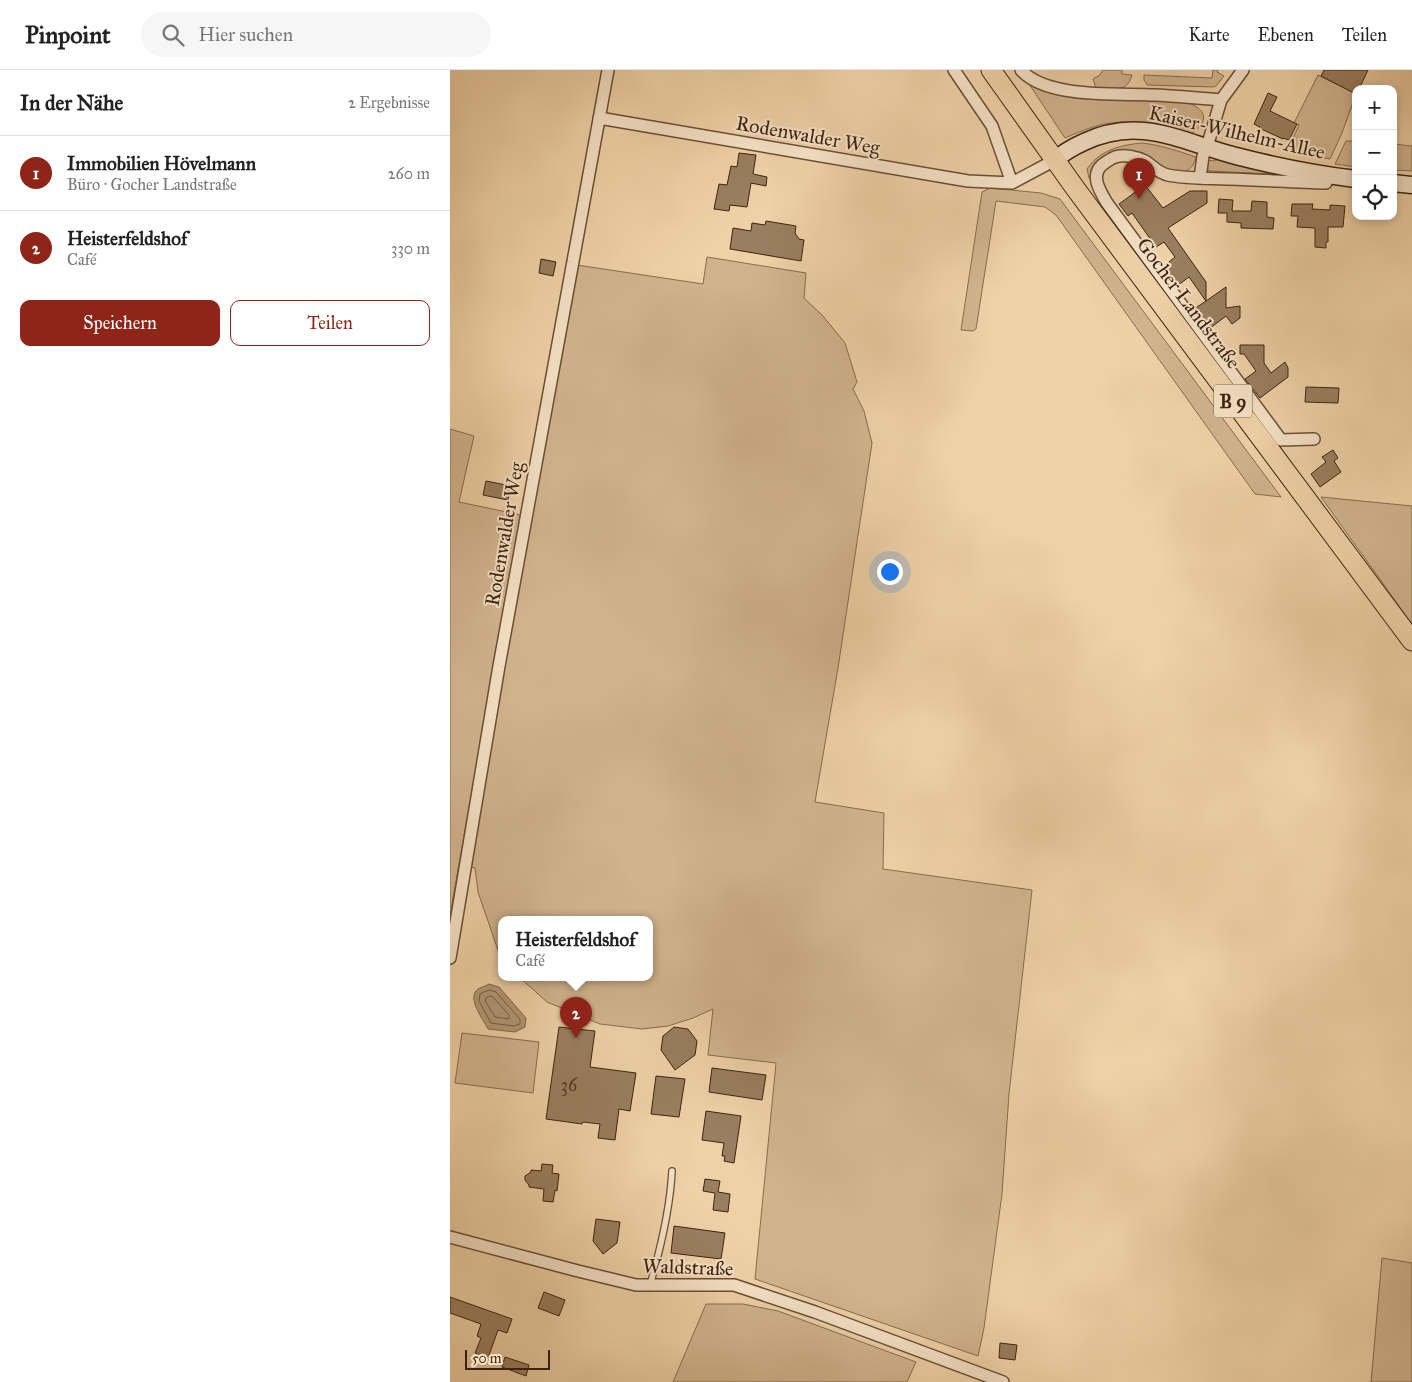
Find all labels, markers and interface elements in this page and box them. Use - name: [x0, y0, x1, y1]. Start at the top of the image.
- search box: [141, 12, 491, 57]
- text: Pinpoint: [25, 20, 111, 50]
- icon: search: [159, 21, 187, 49]
- text: Hier suchen: [199, 23, 293, 46]
- text: Karte: [1189, 24, 1230, 46]
- text: Ebenen: [1258, 24, 1314, 46]
- text: Teilen: [1342, 24, 1387, 46]
- map controls: [1352, 85, 1397, 220]
- button: +: [1352, 85, 1397, 130]
- text: In der Nähe: [20, 90, 123, 116]
- text: 2 Ergebnisse: [348, 93, 430, 112]
- street label: Kaiser-Wilhelm-Allee: [1147, 100, 1327, 164]
- street label: Rodenwalder Weg: [734, 111, 883, 161]
- button: −: [1352, 130, 1397, 175]
- text: Immobilien Hövelmann: [67, 152, 256, 175]
- pin: 1: [1123, 158, 1155, 199]
- text: 1: [33, 164, 39, 183]
- text: 260 m: [388, 164, 430, 183]
- text: Büro · Gocher Landstraße: [67, 175, 237, 194]
- button: locate: [1352, 175, 1397, 220]
- text: Heisterfeldshof: [67, 227, 187, 250]
- street label: Gocher Landstraße: [1132, 233, 1246, 373]
- text: 2: [32, 239, 40, 258]
- text: 330 m: [391, 239, 430, 258]
- text: Café: [67, 250, 97, 269]
- button: Speichern: [20, 300, 220, 346]
- button: Teilen: [230, 300, 430, 346]
- road number: B 9: [1214, 384, 1252, 418]
- street label: Rodenwalder Weg: [480, 459, 530, 608]
- your location: [877, 559, 903, 585]
- popup: [498, 916, 653, 981]
- text: Heisterfeldshof: [515, 928, 636, 951]
- text: Café: [515, 951, 545, 970]
- pin: 2: [560, 997, 592, 1038]
- house number: 36: [561, 1074, 578, 1096]
- street label: Waldstraße: [642, 1253, 734, 1281]
- scale bar: [465, 1347, 550, 1370]
- text: 50 m: [472, 1350, 501, 1367]

